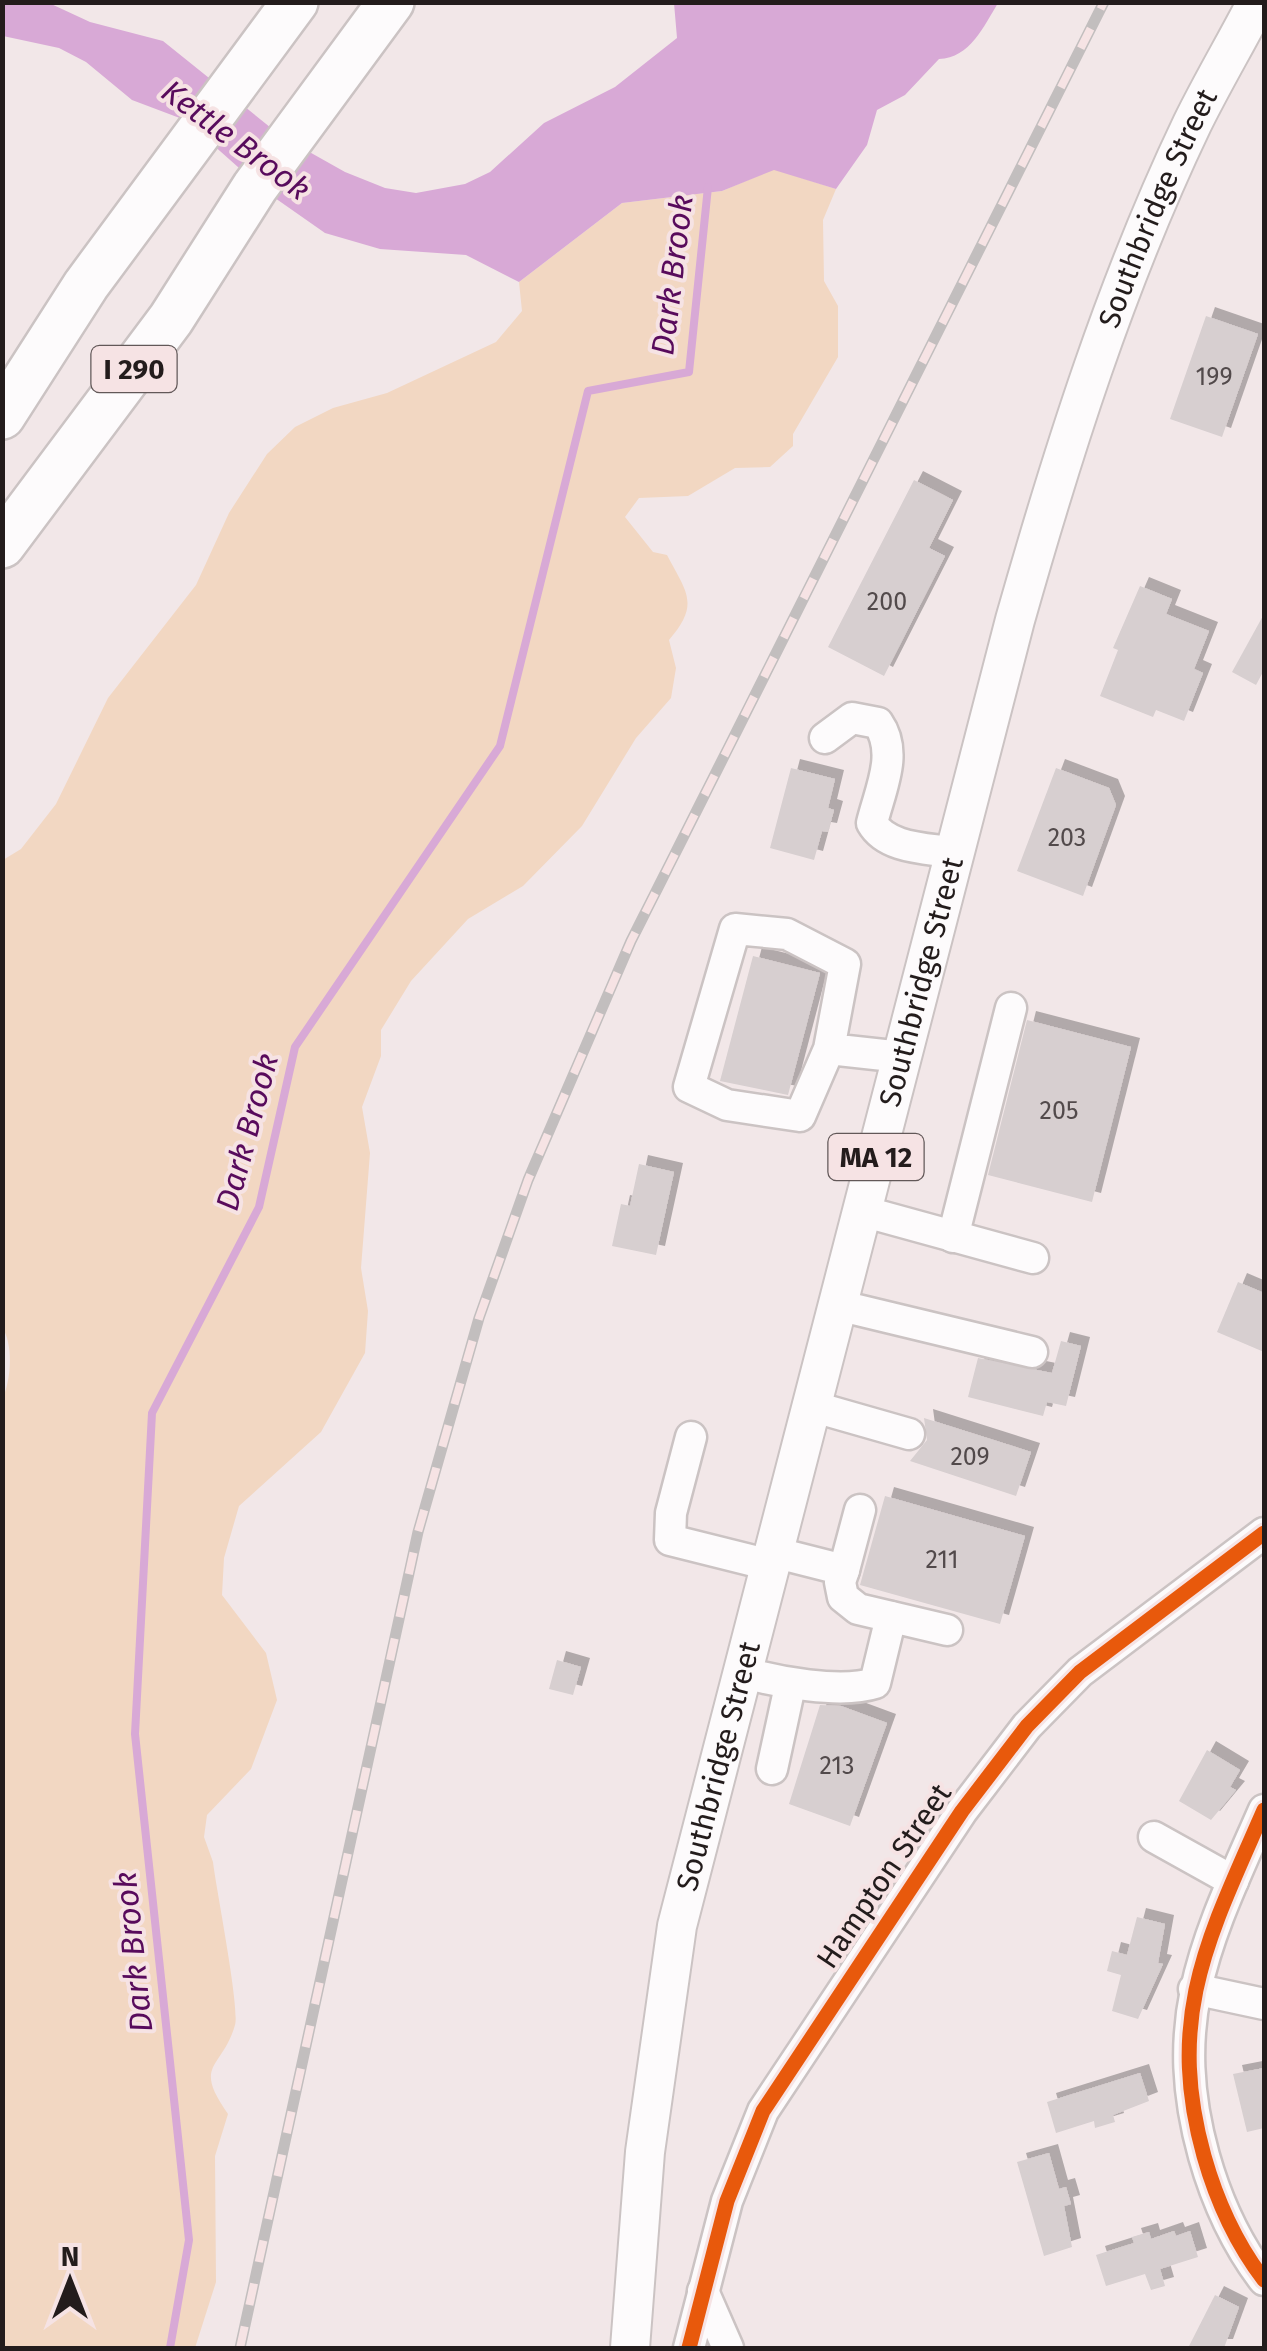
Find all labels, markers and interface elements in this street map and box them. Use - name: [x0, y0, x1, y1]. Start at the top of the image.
- water label: Kettle Brook: [154, 72, 318, 208]
- street label: Southbridge Street: [1091, 82, 1225, 333]
- water label: Dark Brook: [643, 193, 701, 357]
- road number: I 290: [92, 346, 176, 392]
- house number: 199: [1195, 362, 1233, 392]
- house number: 200: [867, 587, 907, 617]
- house number: 203: [1048, 823, 1086, 853]
- street label: Southbridge Street: [872, 853, 971, 1111]
- water label: Dark Brook: [208, 1049, 286, 1215]
- house number: 205: [1040, 1096, 1078, 1126]
- road number: MA 12: [828, 1134, 924, 1180]
- house number: 209: [950, 1442, 990, 1472]
- house number: 211: [925, 1545, 959, 1575]
- street label: Southbridge Street: [669, 1637, 768, 1895]
- house number: 213: [819, 1751, 855, 1781]
- street label: Hampton Street: [809, 1777, 959, 1975]
- water label: Dark Brook: [106, 1870, 160, 2034]
- north arrow: [20, 2231, 120, 2331]
- text: N: [61, 2240, 79, 2273]

